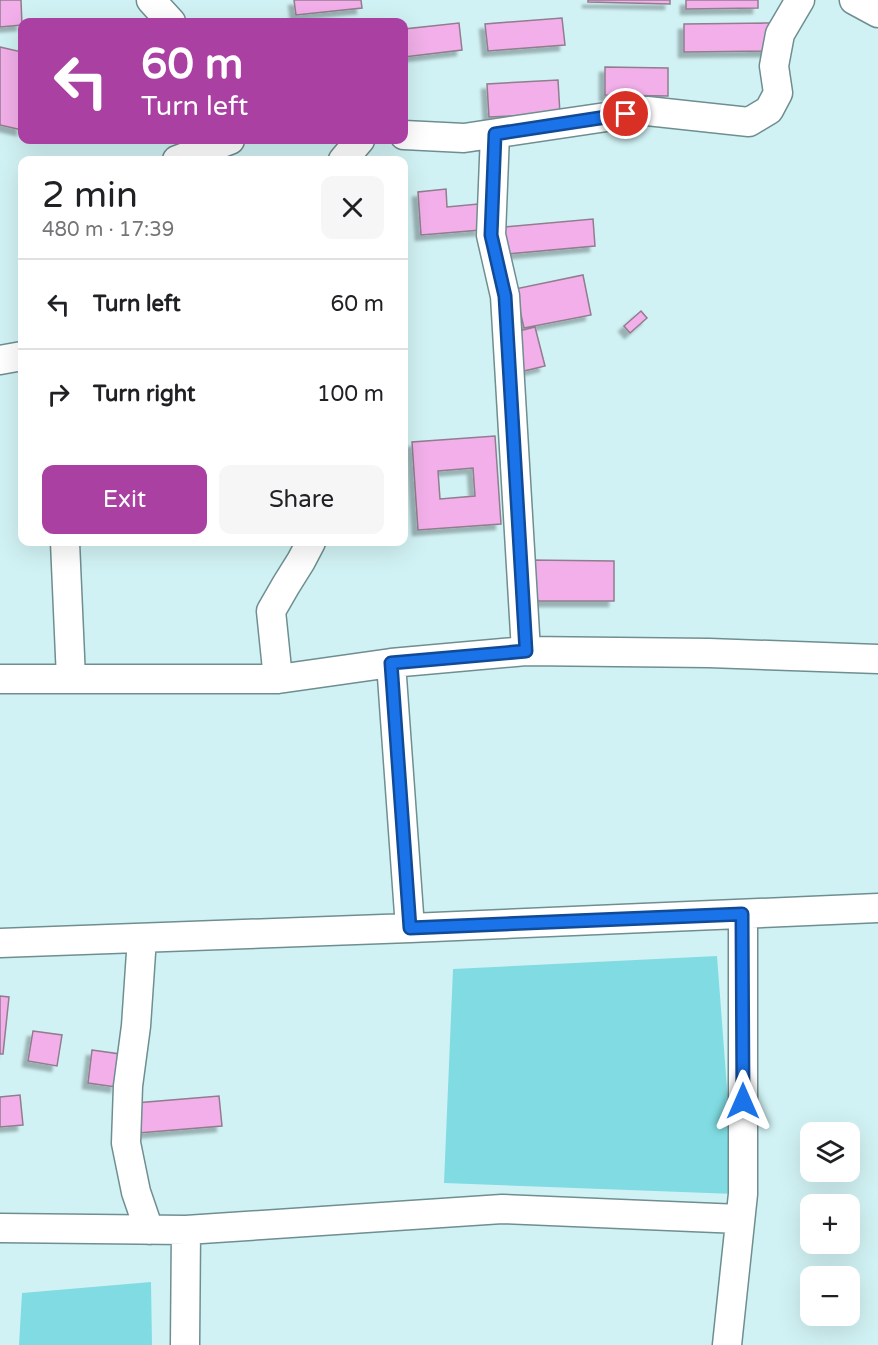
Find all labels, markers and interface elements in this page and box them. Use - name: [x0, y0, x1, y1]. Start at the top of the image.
- text: 60 m: [141, 39, 243, 90]
- icon: left: [42, 42, 120, 120]
- pin: [600, 88, 651, 139]
- text: Turn left: [141, 90, 248, 123]
- icon: arrive: [609, 97, 642, 130]
- text: 2 min: [42, 174, 138, 217]
- button: close: [321, 176, 384, 239]
- text: 480 m · 17:39: [42, 218, 174, 242]
- icon: left: [42, 288, 75, 321]
- text: Turn left: [93, 291, 181, 317]
- text: 60 m: [330, 291, 384, 317]
- icon: right: [42, 378, 75, 411]
- text: Turn right: [93, 381, 195, 407]
- text: 100 m: [317, 381, 384, 407]
- button: Exit: [42, 465, 207, 534]
- button: Share: [219, 465, 384, 534]
- position arrow: [711, 1069, 775, 1133]
- map controls: [800, 1122, 860, 1326]
- button: layers: [800, 1122, 860, 1182]
- button: +: [800, 1194, 860, 1254]
- button: −: [800, 1266, 860, 1326]

